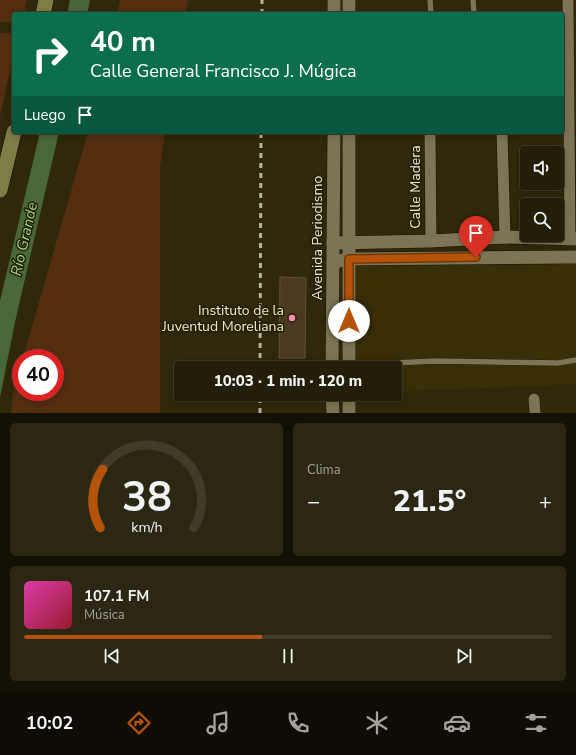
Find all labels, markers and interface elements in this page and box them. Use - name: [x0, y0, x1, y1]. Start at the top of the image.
- text: 40 m: [90, 23, 156, 61]
- icon: right: [24, 28, 76, 80]
- text: Calle General Francisco J. Múgica: [90, 59, 356, 83]
- icon: arrive: [74, 104, 96, 126]
- text: Luego: [24, 105, 66, 125]
- street label: Calle Madera: [406, 145, 425, 229]
- map controls: [520, 146, 564, 242]
- button: sound: [520, 146, 564, 190]
- street label: Avenida Periodismo: [308, 175, 327, 300]
- button: search: [520, 198, 564, 242]
- water label: Río Grande: [6, 200, 42, 278]
- pin: [459, 216, 493, 257]
- icon: arrive: [465, 222, 487, 244]
- position arrow: [328, 300, 370, 342]
- place label: Instituto de la Juventud Moreliana: [161, 301, 284, 336]
- marker: Instituto de la Juventud Moreliana: [287, 313, 297, 323]
- speed limit sign: 40: [12, 349, 64, 401]
- text: 10:03 · 1 min · 120 m: [214, 371, 362, 391]
- text: Clima: [307, 461, 341, 479]
- text: 38: [122, 468, 171, 525]
- text: 21.5°: [393, 481, 466, 522]
- text: −: [307, 487, 320, 517]
- text: +: [539, 487, 552, 517]
- text: km/h: [131, 517, 162, 536]
- text: 107.1 FM: [84, 586, 149, 606]
- text: Música: [84, 606, 125, 624]
- icon: previous: [101, 645, 123, 667]
- icon: pause: [277, 645, 299, 667]
- icon: next: [453, 645, 475, 667]
- icon: directions: [125, 709, 153, 737]
- icon: music: [204, 709, 232, 737]
- icon: phone: [284, 709, 312, 737]
- icon: climate: [363, 709, 391, 737]
- icon: car: [443, 709, 471, 737]
- icon: filters: [522, 709, 550, 737]
- text: 10:02: [26, 711, 73, 735]

